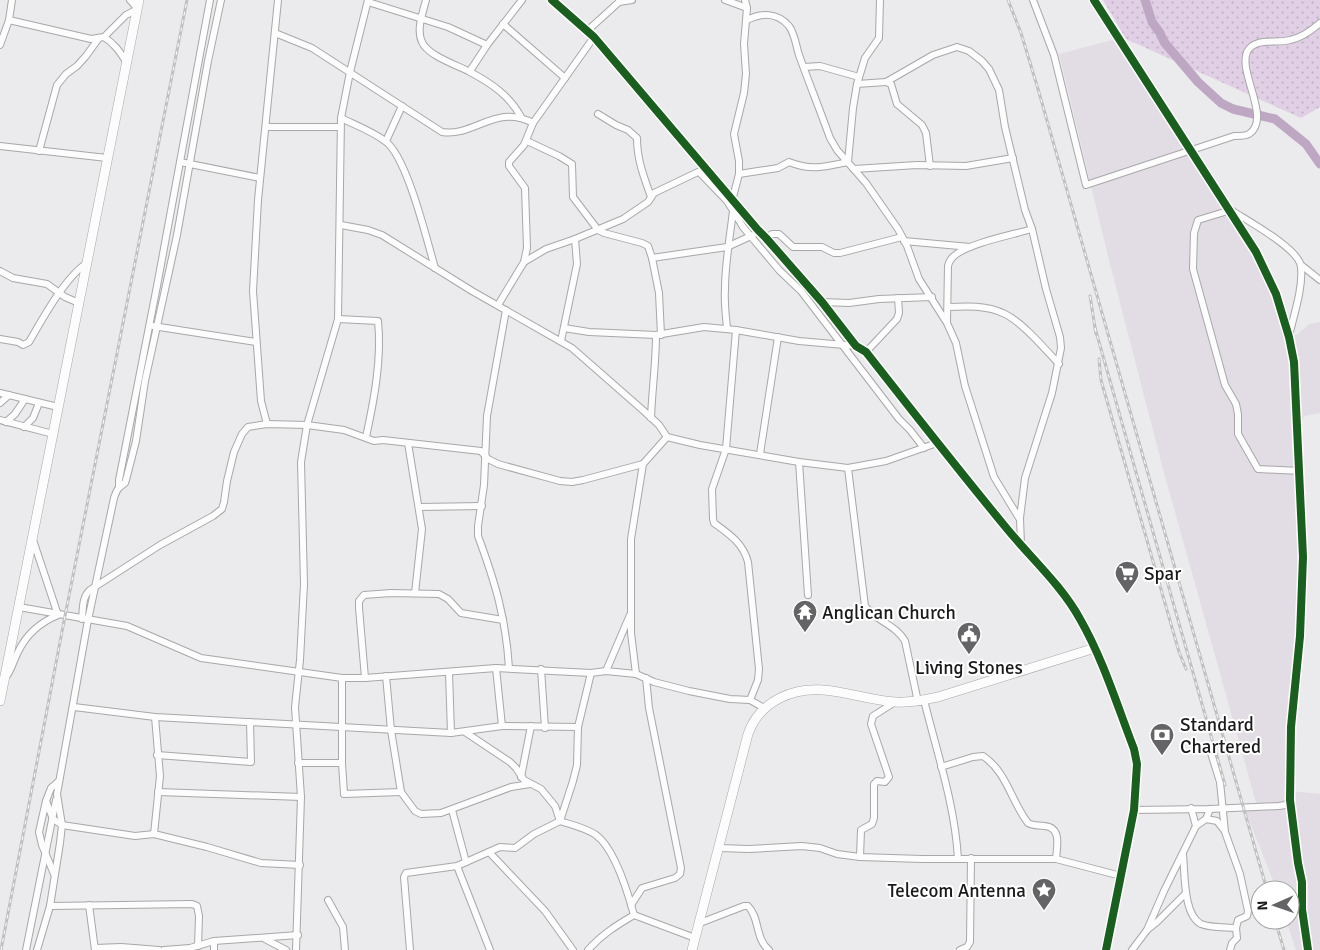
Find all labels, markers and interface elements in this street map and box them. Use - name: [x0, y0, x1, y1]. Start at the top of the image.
- supermarket icon: Spar: [1114, 560, 1140, 594]
- place label: Spar: [1144, 562, 1181, 586]
- temple icon: Anglican Church: [792, 599, 818, 633]
- place label: Anglican Church: [822, 601, 956, 625]
- public building icon: Living Stones: [956, 621, 982, 655]
- place label: Living Stones: [915, 656, 1023, 680]
- place label: Standard Chartered: [1180, 713, 1261, 759]
- bank icon: Standard Chartered: [1149, 722, 1175, 756]
- place icon: Telecom Antenna: [1031, 877, 1057, 911]
- place label: Telecom Antenna: [887, 879, 1026, 903]
- north arrow: [1250, 880, 1300, 930]
- text: N: [1254, 900, 1271, 911]

